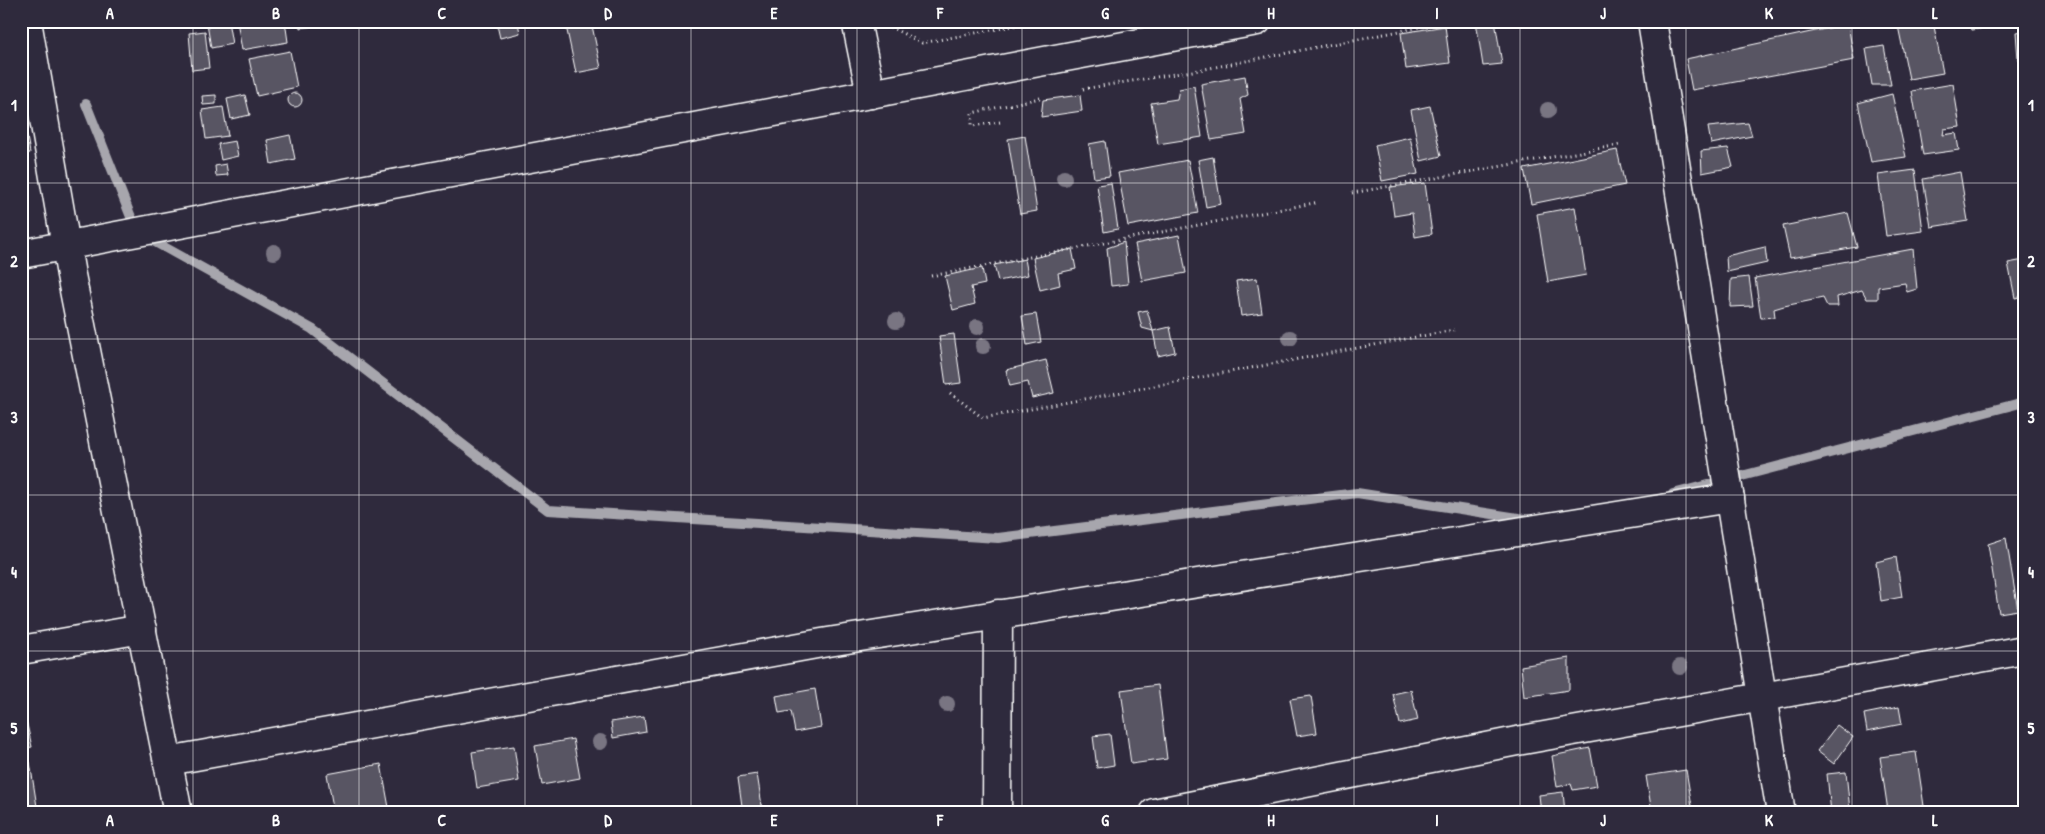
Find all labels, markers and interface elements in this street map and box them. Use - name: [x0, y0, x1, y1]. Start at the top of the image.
- text: A: [106, 2, 114, 24]
- text: B: [272, 2, 280, 24]
- text: C: [438, 2, 447, 24]
- text: D: [604, 2, 612, 24]
- text: E: [770, 2, 778, 24]
- text: F: [936, 2, 944, 24]
- text: G: [1101, 2, 1109, 24]
- text: H: [1267, 2, 1275, 24]
- text: I: [1435, 2, 1439, 24]
- text: J: [1600, 2, 1606, 24]
- text: K: [1765, 2, 1774, 24]
- text: L: [1932, 2, 1938, 24]
- text: 1: [11, 94, 17, 116]
- text: 1: [2028, 94, 2034, 116]
- text: 2: [10, 250, 18, 272]
- text: 2: [2027, 250, 2035, 272]
- text: 3: [10, 406, 18, 428]
- text: 3: [2027, 406, 2035, 428]
- text: 4: [11, 561, 17, 583]
- text: 4: [2028, 561, 2034, 583]
- text: 5: [11, 717, 18, 739]
- text: 5: [2028, 717, 2035, 739]
- text: A: [106, 809, 114, 831]
- text: B: [272, 809, 280, 831]
- text: C: [438, 809, 447, 831]
- text: D: [604, 809, 612, 831]
- text: E: [770, 809, 778, 831]
- text: F: [936, 809, 944, 831]
- text: G: [1101, 809, 1109, 831]
- text: H: [1267, 809, 1275, 831]
- text: I: [1435, 809, 1439, 831]
- text: J: [1600, 809, 1606, 831]
- text: K: [1765, 809, 1774, 831]
- text: L: [1932, 809, 1938, 831]

